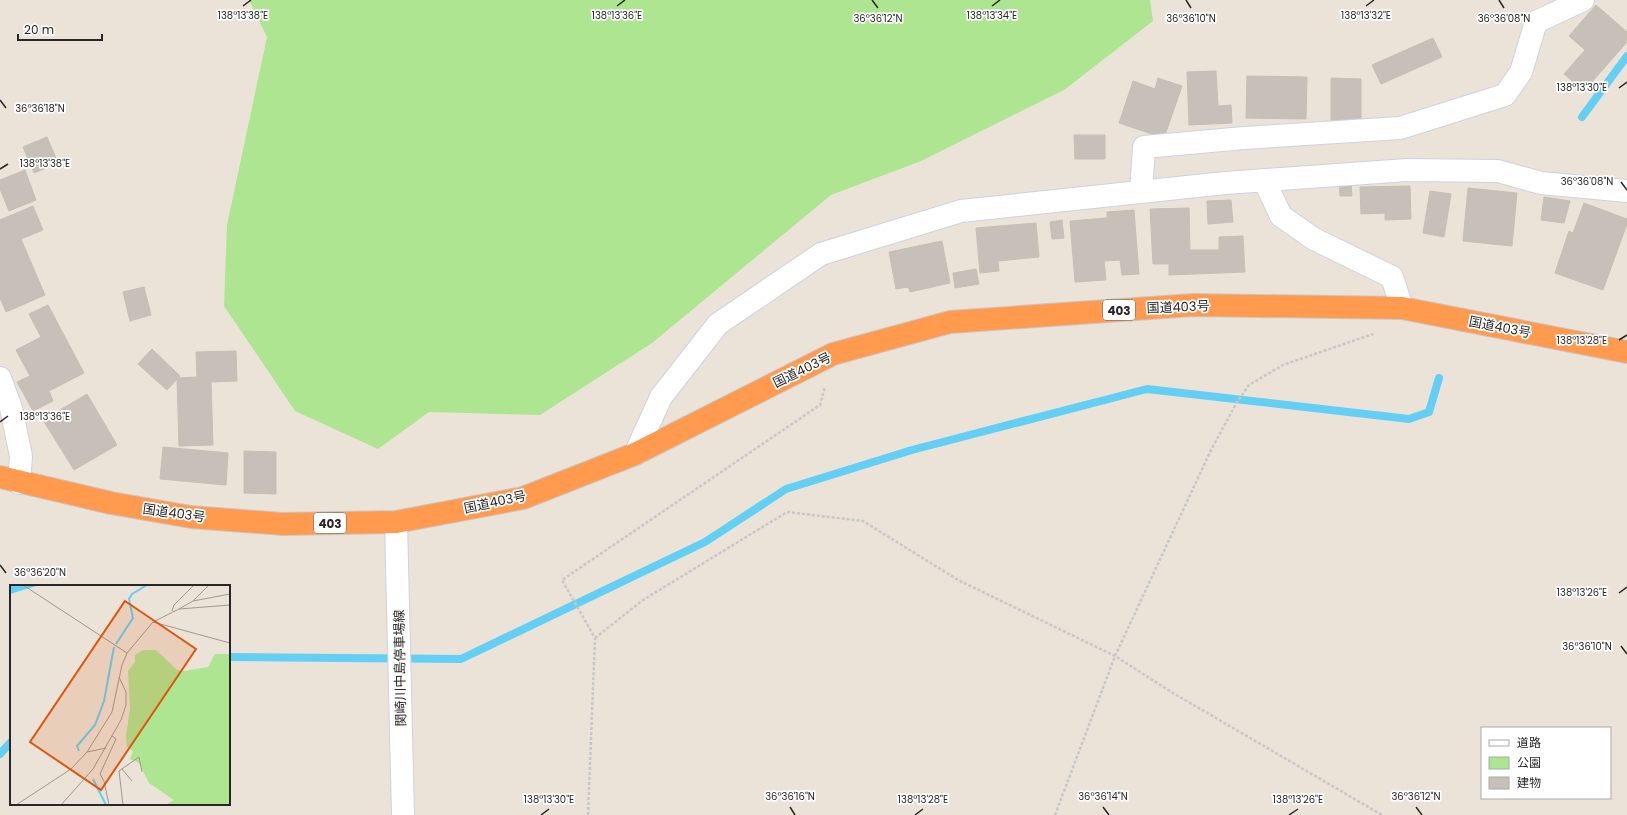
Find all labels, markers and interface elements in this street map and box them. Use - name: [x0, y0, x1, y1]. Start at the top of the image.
- text: 138°13'38"E: [218, 8, 268, 23]
- text: 138°13'36"E: [592, 8, 642, 23]
- text: 138°13'34"E: [967, 8, 1017, 23]
- text: 138°13'32"E: [1341, 8, 1391, 23]
- text: 36°36'12"N: [853, 11, 903, 26]
- text: 36°36'10"N: [1166, 11, 1216, 26]
- text: 36°36'08"N: [1478, 11, 1530, 26]
- scale bar: [18, 16, 102, 42]
- text: 20 m: [24, 21, 54, 38]
- text: 138°13'30"E: [1557, 80, 1607, 95]
- text: 36°36'18"N: [15, 101, 65, 116]
- text: 138°13'38"E: [20, 156, 70, 171]
- text: 36°36'08"N: [1561, 174, 1613, 189]
- street label: 国道403号: [1146, 296, 1210, 318]
- road number: 403: [1103, 300, 1135, 320]
- street label: 国道403号: [1467, 312, 1533, 342]
- text: 138°13'28"E: [1557, 333, 1607, 348]
- street label: 国道403号: [770, 348, 834, 392]
- text: 138°13'36"E: [20, 409, 70, 424]
- street label: 国道403号: [462, 486, 528, 518]
- street label: 国道403号: [141, 499, 207, 527]
- road number: 403: [314, 513, 346, 533]
- text: 36°36'20"N: [14, 565, 66, 580]
- inset map: [10, 585, 230, 805]
- text: 138°13'26"E: [1557, 585, 1607, 600]
- street label: 関崎川中島停車場線: [389, 609, 411, 727]
- text: 36°36'10"N: [1562, 639, 1612, 654]
- legend: [1481, 727, 1611, 799]
- text: 道路: [1517, 734, 1541, 751]
- text: 公園: [1517, 754, 1541, 771]
- text: 建物: [1517, 774, 1541, 791]
- text: 36°36'16"N: [765, 789, 815, 804]
- text: 36°36'14"N: [1078, 789, 1128, 804]
- text: 36°36'12"N: [1391, 789, 1441, 804]
- text: 138°13'30"E: [524, 792, 574, 807]
- text: 138°13'28"E: [898, 792, 948, 807]
- text: 138°13'26"E: [1273, 792, 1323, 807]

